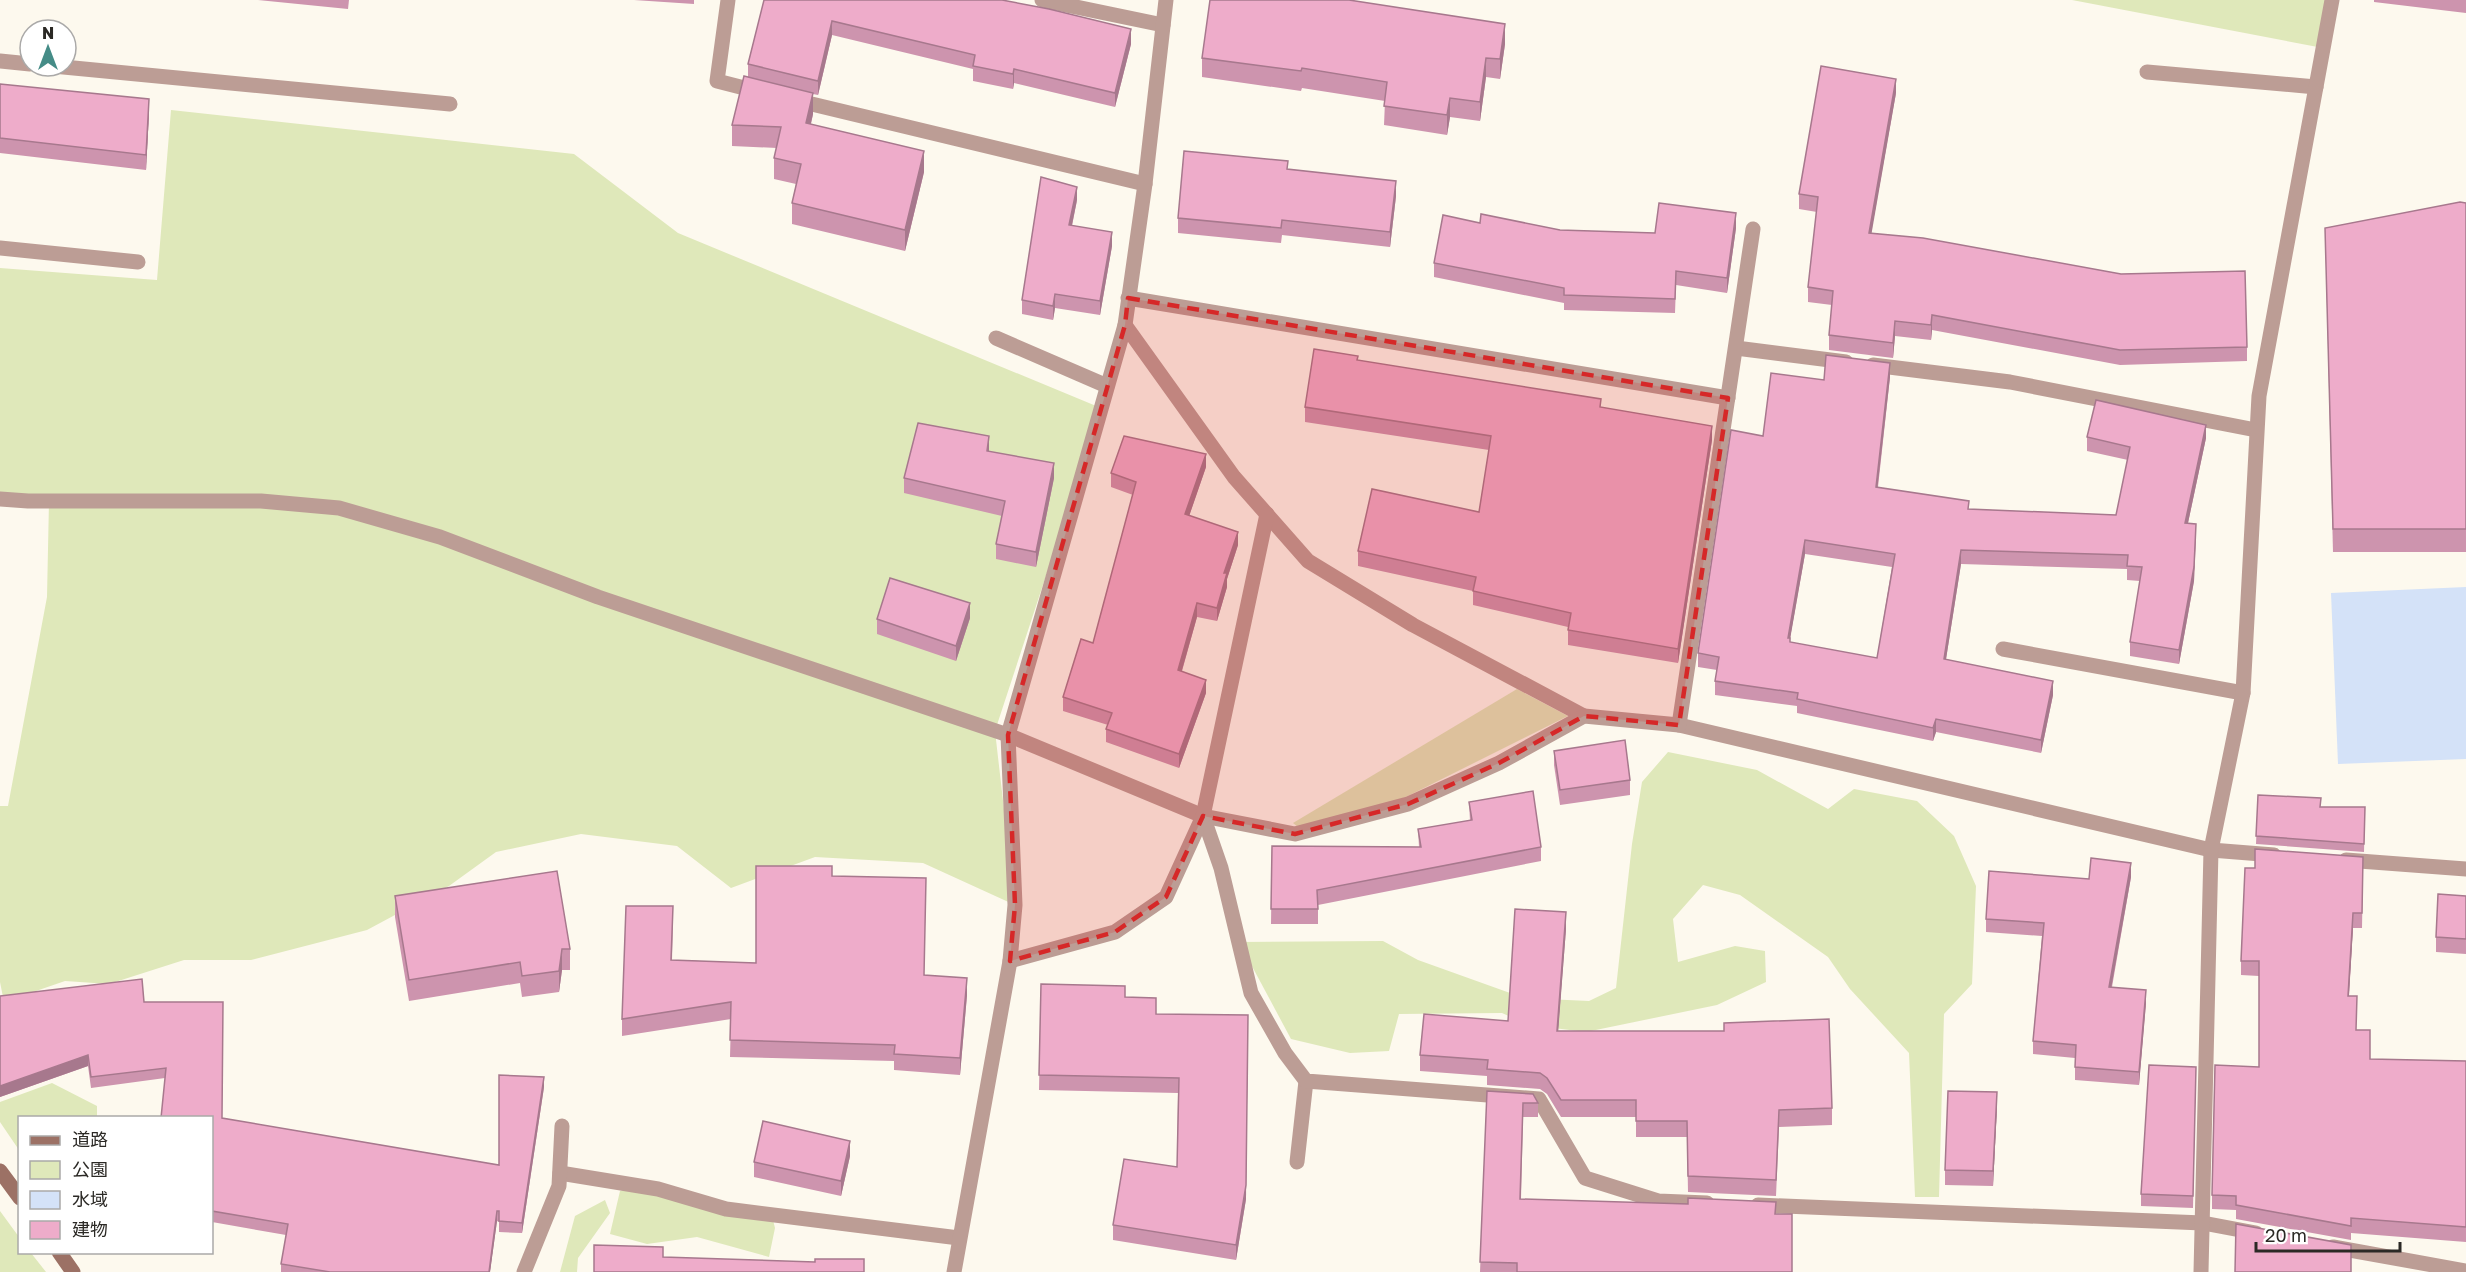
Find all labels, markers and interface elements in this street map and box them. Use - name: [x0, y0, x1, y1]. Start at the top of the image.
- north arrow: [18, 18, 78, 78]
- text: N: [42, 23, 54, 43]
- legend: [18, 1116, 213, 1254]
- text: 道路: [72, 1128, 108, 1150]
- text: 公園: [72, 1158, 108, 1180]
- text: 水域: [72, 1188, 108, 1210]
- scale bar: [2256, 1215, 2400, 1253]
- text: 建物: [72, 1218, 108, 1240]
- text: 20 m: [2265, 1224, 2307, 1246]

